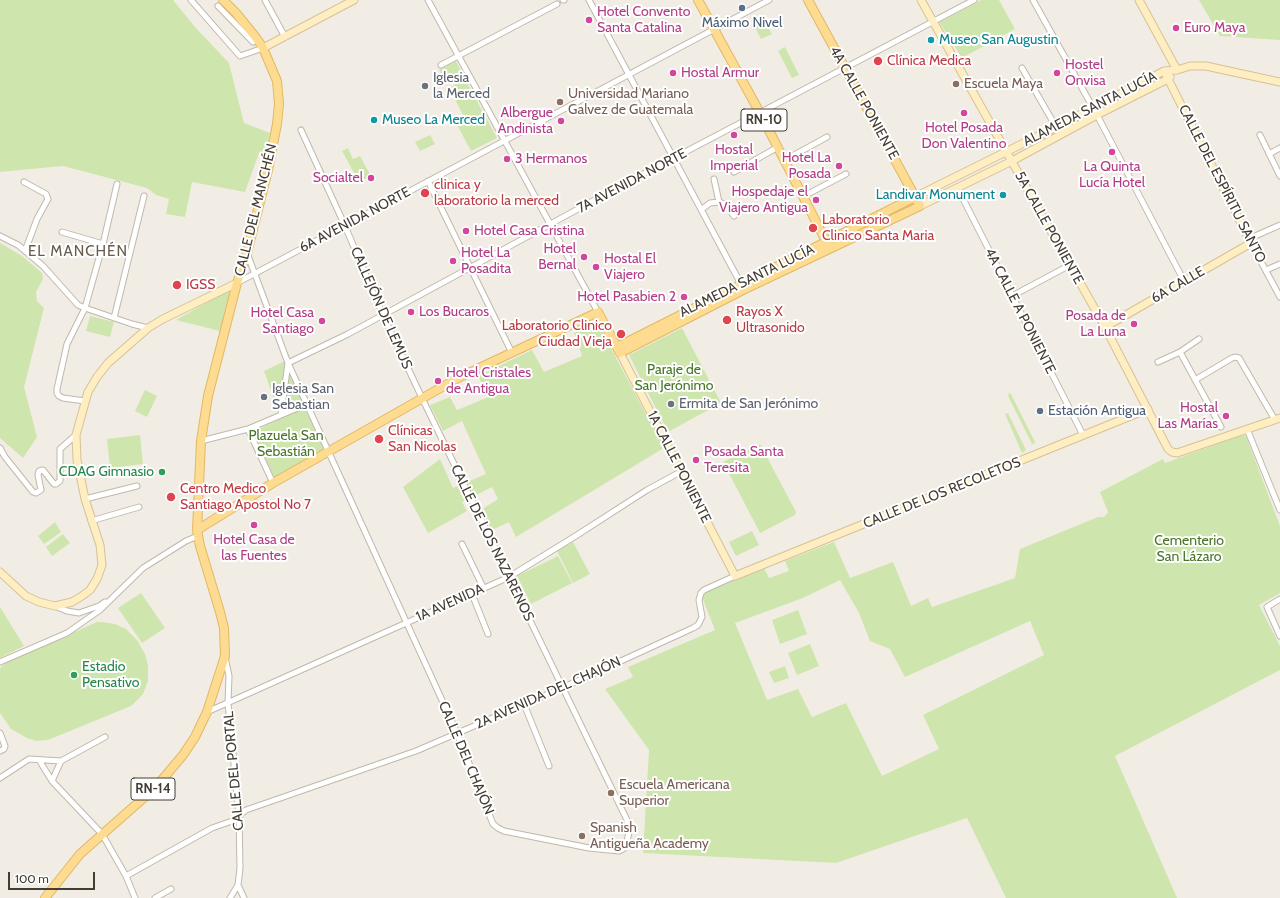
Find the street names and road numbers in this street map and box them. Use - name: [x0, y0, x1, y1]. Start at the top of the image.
- street label: 4A CALLE PONIENTE: [826, 43, 902, 163]
- street label: ALAMEDA SANTA LUCÍA: [1020, 68, 1160, 150]
- street label: CALLE DEL ESPÍRITU SANTO: [1175, 102, 1269, 266]
- road number: RN-10: [741, 109, 787, 131]
- street label: CALLE DEL MANCHÉN: [231, 142, 281, 278]
- street label: 7A AVENIDA NORTE: [574, 145, 690, 217]
- street label: 5A CALLE PONIENTE: [1011, 169, 1087, 287]
- street label: 6A AVENIDA NORTE: [297, 184, 413, 256]
- street label: ALAMEDA SANTA LUCÍA: [677, 241, 817, 321]
- street label: CALLEJÓN DE LEMUS: [347, 244, 415, 372]
- street label: 4A CALLE A PONIENTE: [981, 245, 1059, 377]
- street label: 6A CALLE: [1148, 263, 1208, 307]
- street label: 1A CALLE PONIENTE: [643, 408, 715, 526]
- street label: CALLE DE LOS RECOLETOS: [861, 454, 1023, 532]
- street label: CALLE DE LOS NAZARENOS: [447, 462, 537, 624]
- street label: 1A AVENIDA: [413, 581, 487, 625]
- street label: 2A AVENIDA DEL CHAJÓN: [472, 653, 624, 733]
- street label: CALLE DEL CHAJÓN: [435, 699, 497, 817]
- street label: CALLE DEL PORTAL: [220, 711, 248, 831]
- road number: RN-14: [131, 778, 175, 800]

